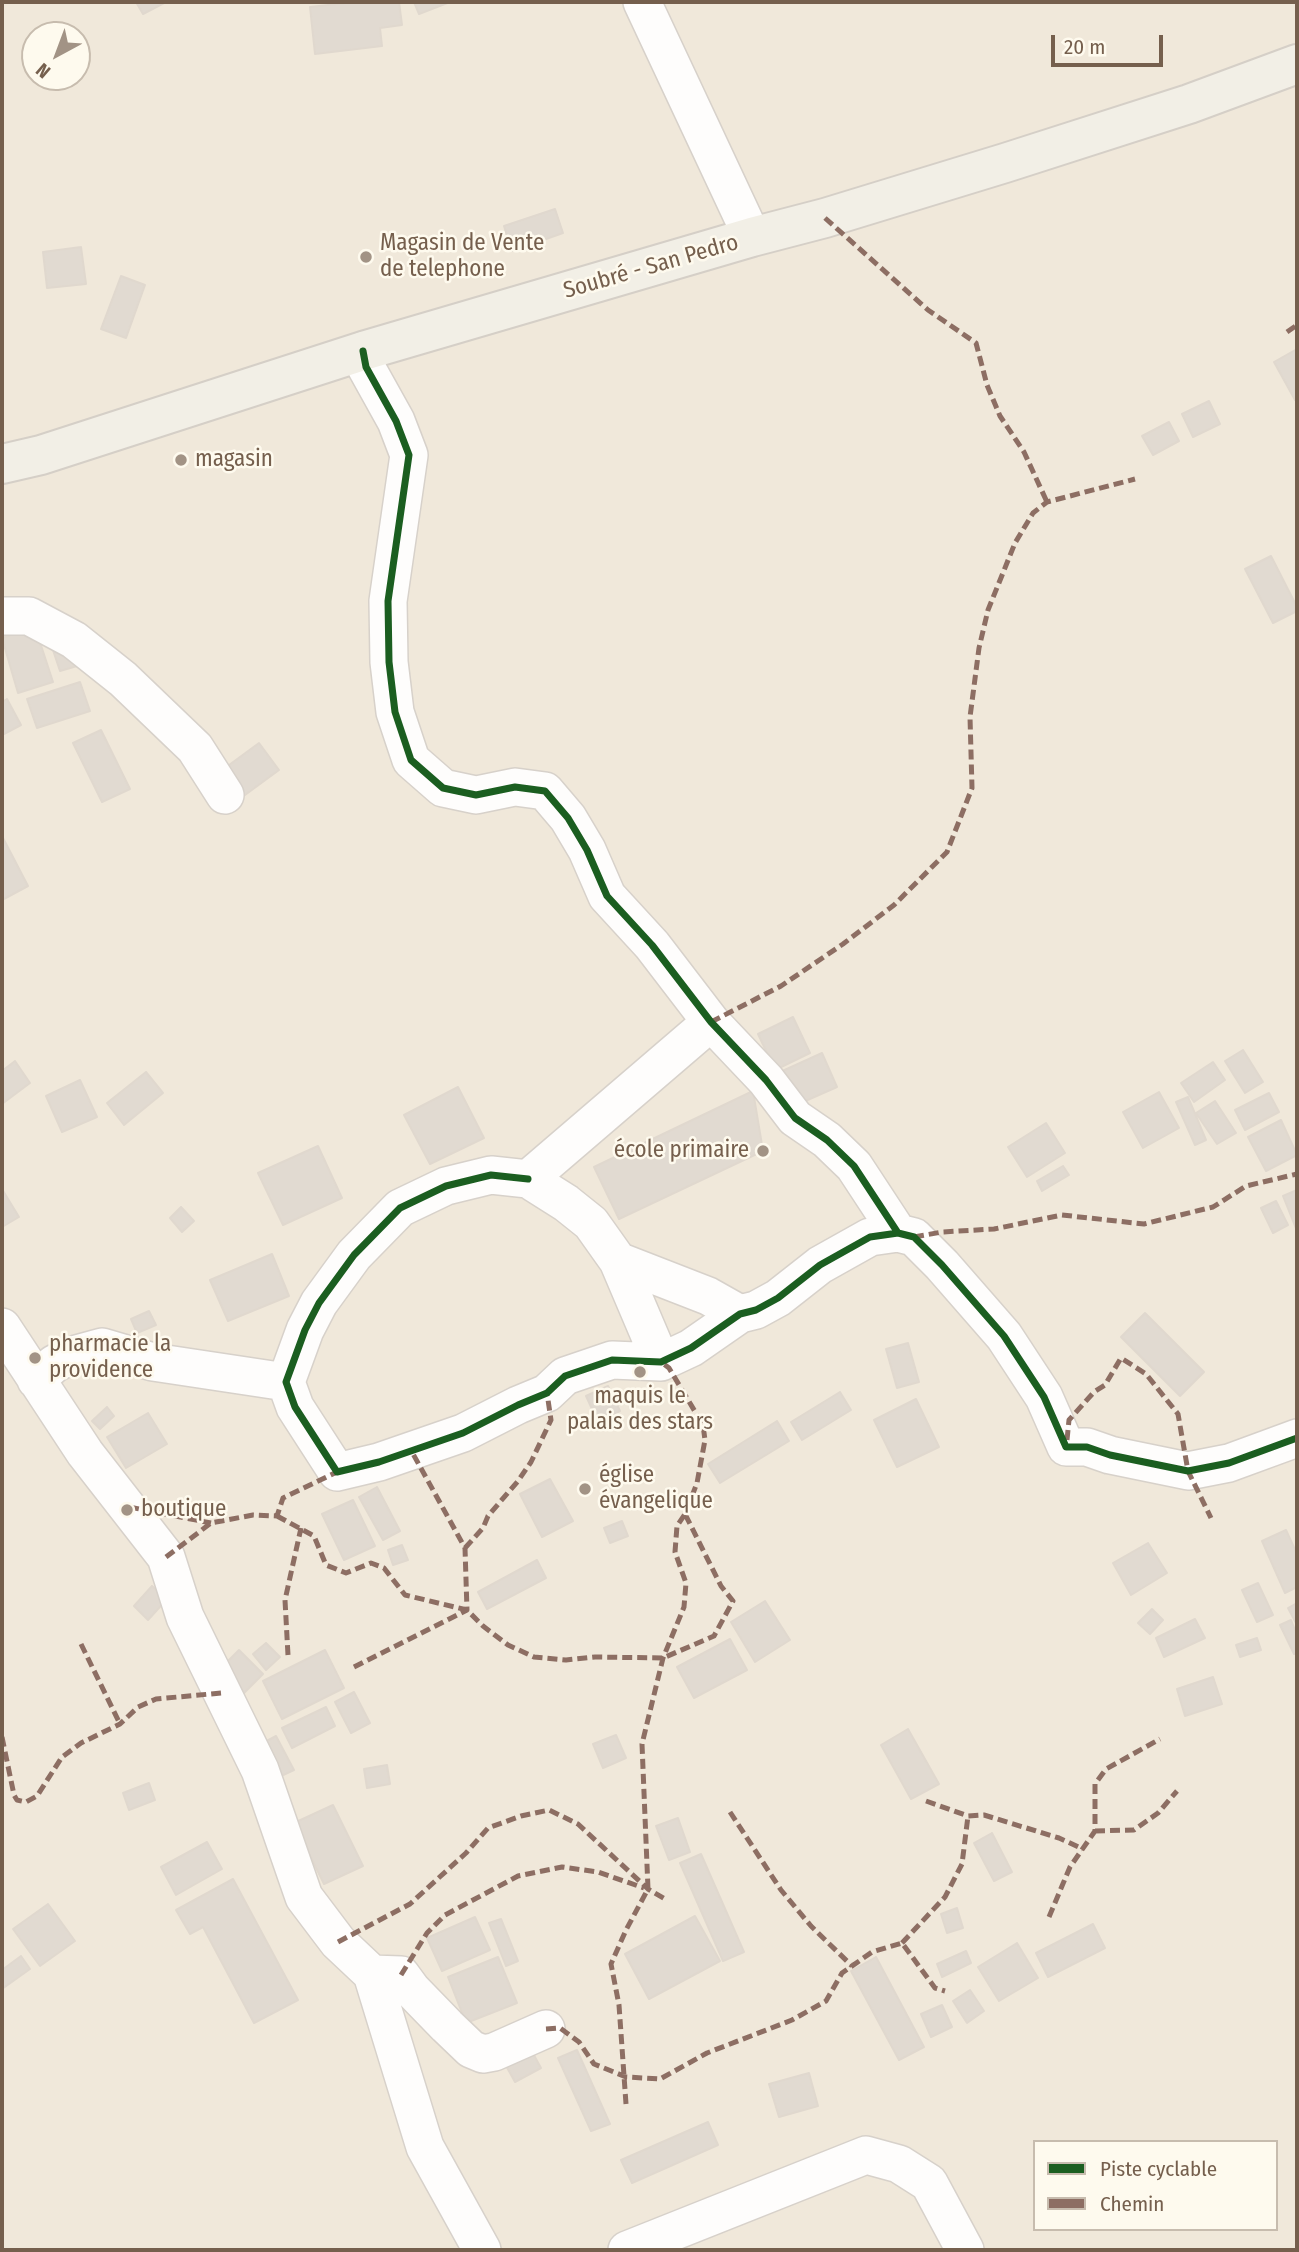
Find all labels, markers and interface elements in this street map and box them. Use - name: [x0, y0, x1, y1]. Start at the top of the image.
- north arrow: [21, 21, 91, 91]
- scale bar: [1054, 21, 1166, 65]
- text: 20 m: [1064, 34, 1105, 60]
- text: N: [31, 58, 55, 83]
- street label: Soubré - San Pedro: [560, 229, 742, 305]
- place label: Magasin de Vente de telephone: [380, 230, 544, 284]
- marker: Magasin de Vente de telephone: [358, 249, 374, 265]
- place label: magasin: [195, 446, 273, 474]
- marker: magasin: [173, 452, 189, 468]
- place label: école primaire: [614, 1137, 749, 1165]
- marker: école primaire: [755, 1143, 771, 1159]
- place label: pharmacie la providence: [49, 1331, 171, 1385]
- marker: pharmacie la providence: [27, 1350, 43, 1366]
- marker: maquis le palais des stars: [632, 1364, 648, 1380]
- place label: maquis le palais des stars: [567, 1383, 713, 1437]
- place label: église évangelique: [599, 1462, 713, 1516]
- marker: église évangelique: [577, 1481, 593, 1497]
- place label: boutique: [141, 1496, 226, 1524]
- marker: boutique: [119, 1502, 135, 1518]
- legend: [1033, 2140, 1278, 2231]
- text: Piste cyclable: [1100, 2156, 1217, 2182]
- text: Chemin: [1100, 2191, 1164, 2217]

